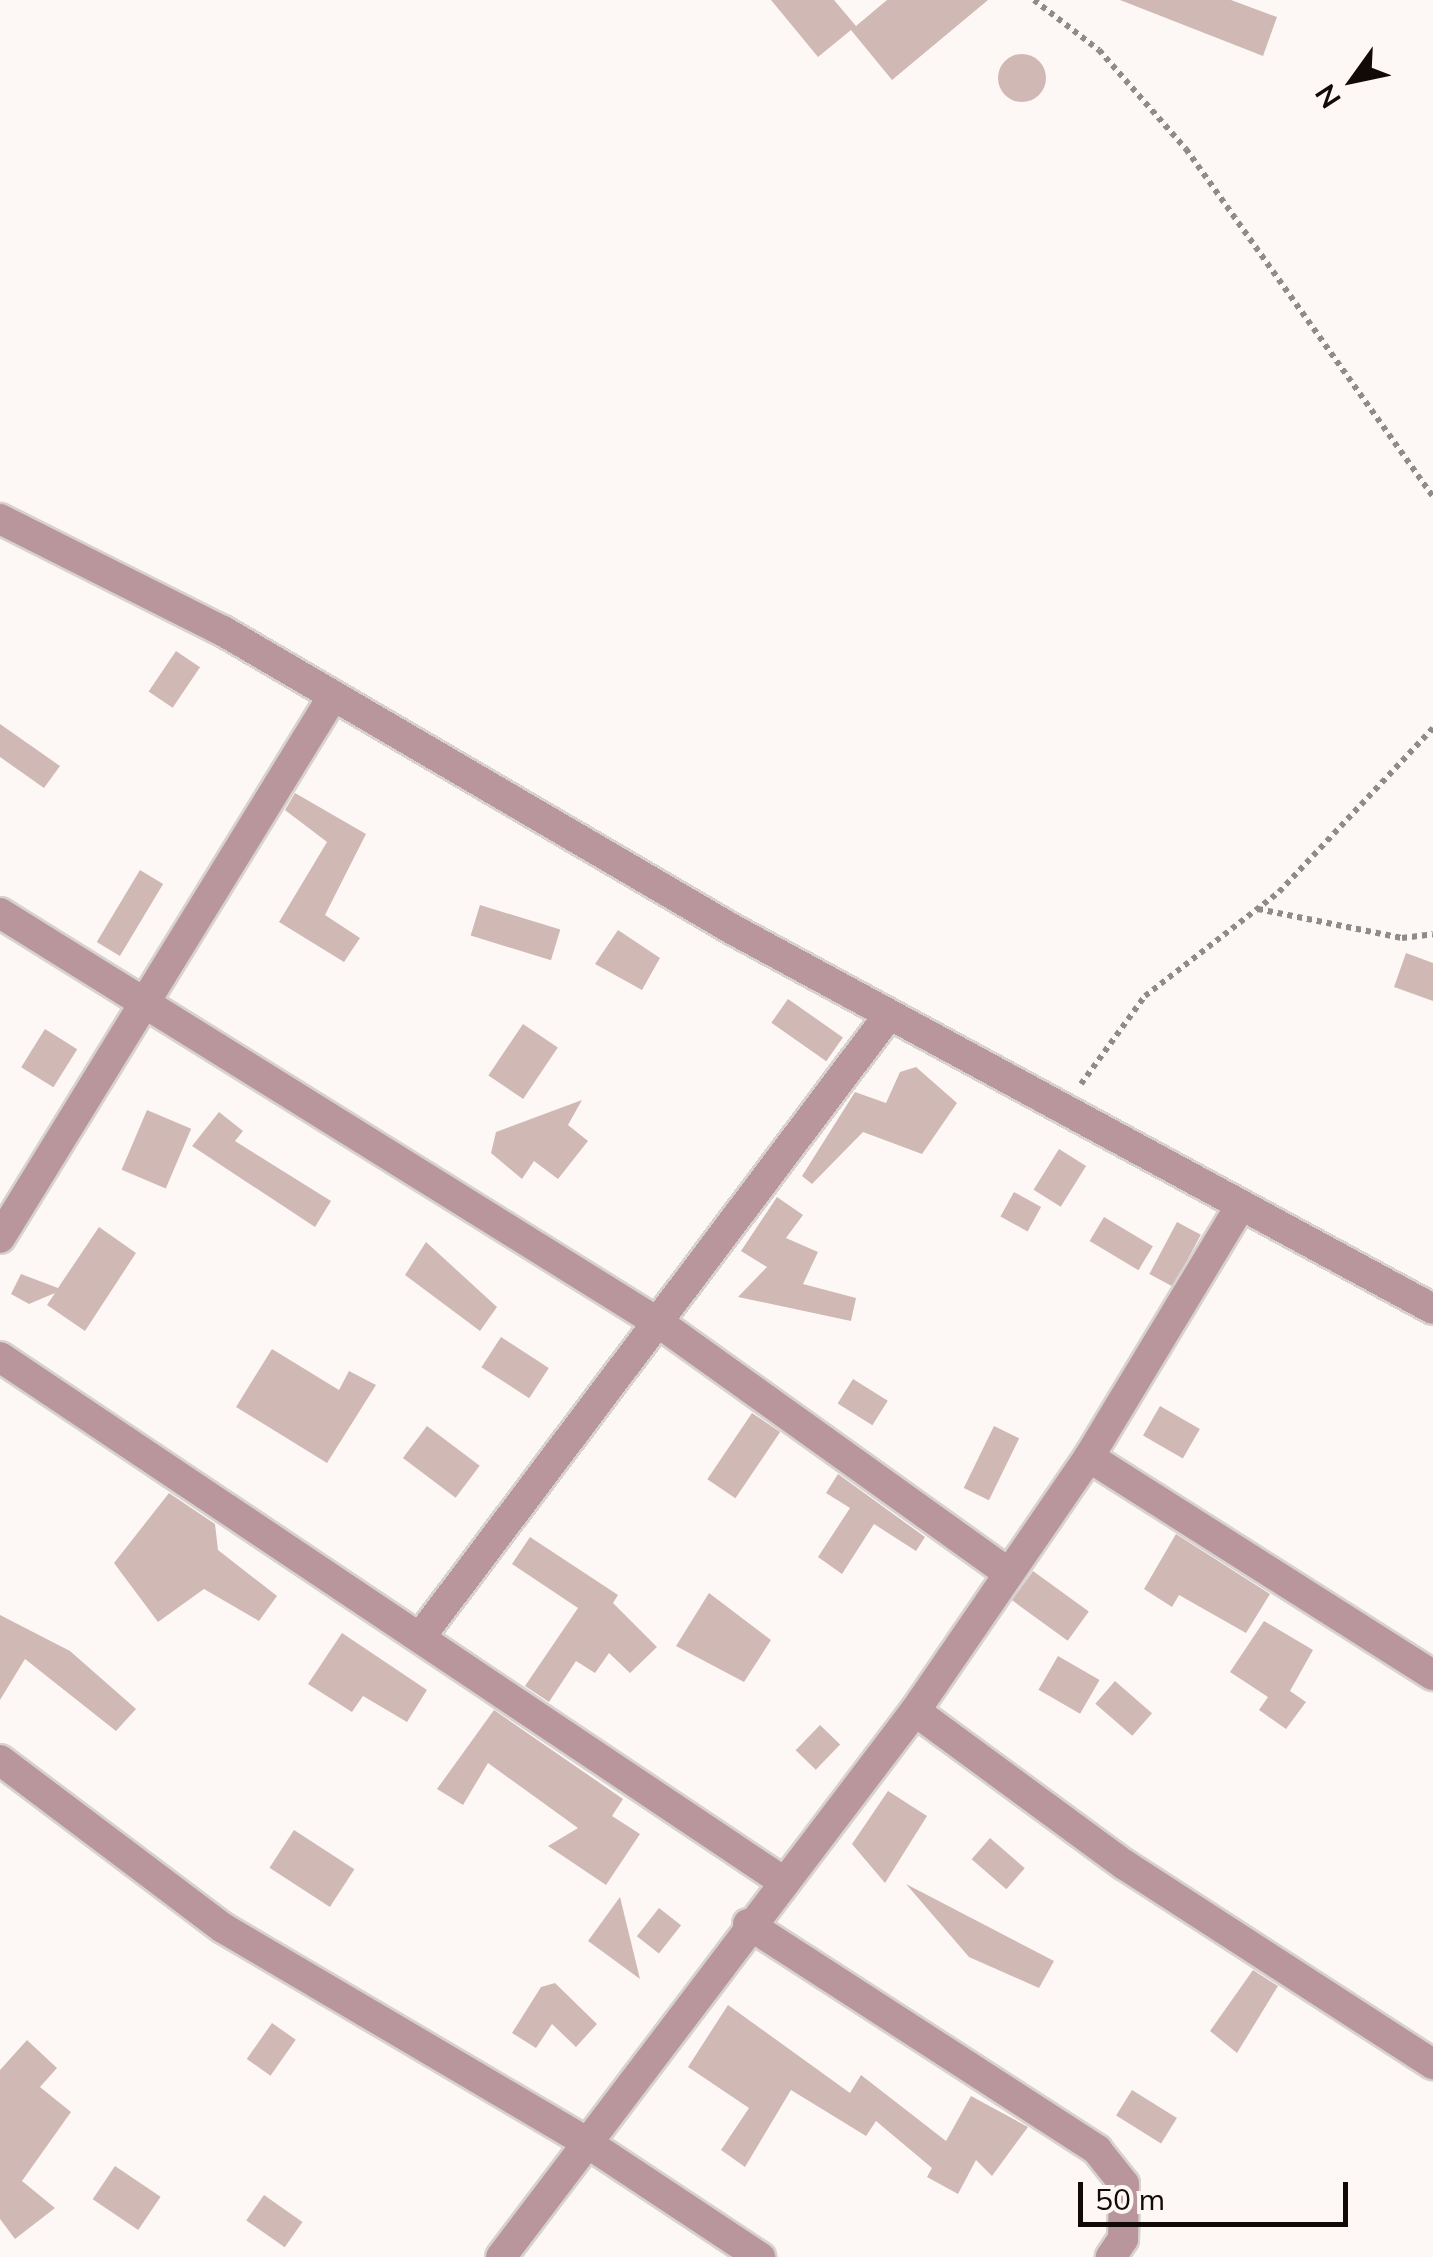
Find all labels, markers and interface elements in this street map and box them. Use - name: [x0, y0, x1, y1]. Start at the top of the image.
- north arrow: [1303, 30, 1403, 130]
- text: N: [1307, 78, 1348, 115]
- scale bar: [1083, 2162, 1353, 2224]
- text: 50 m: [1095, 2180, 1165, 2218]

